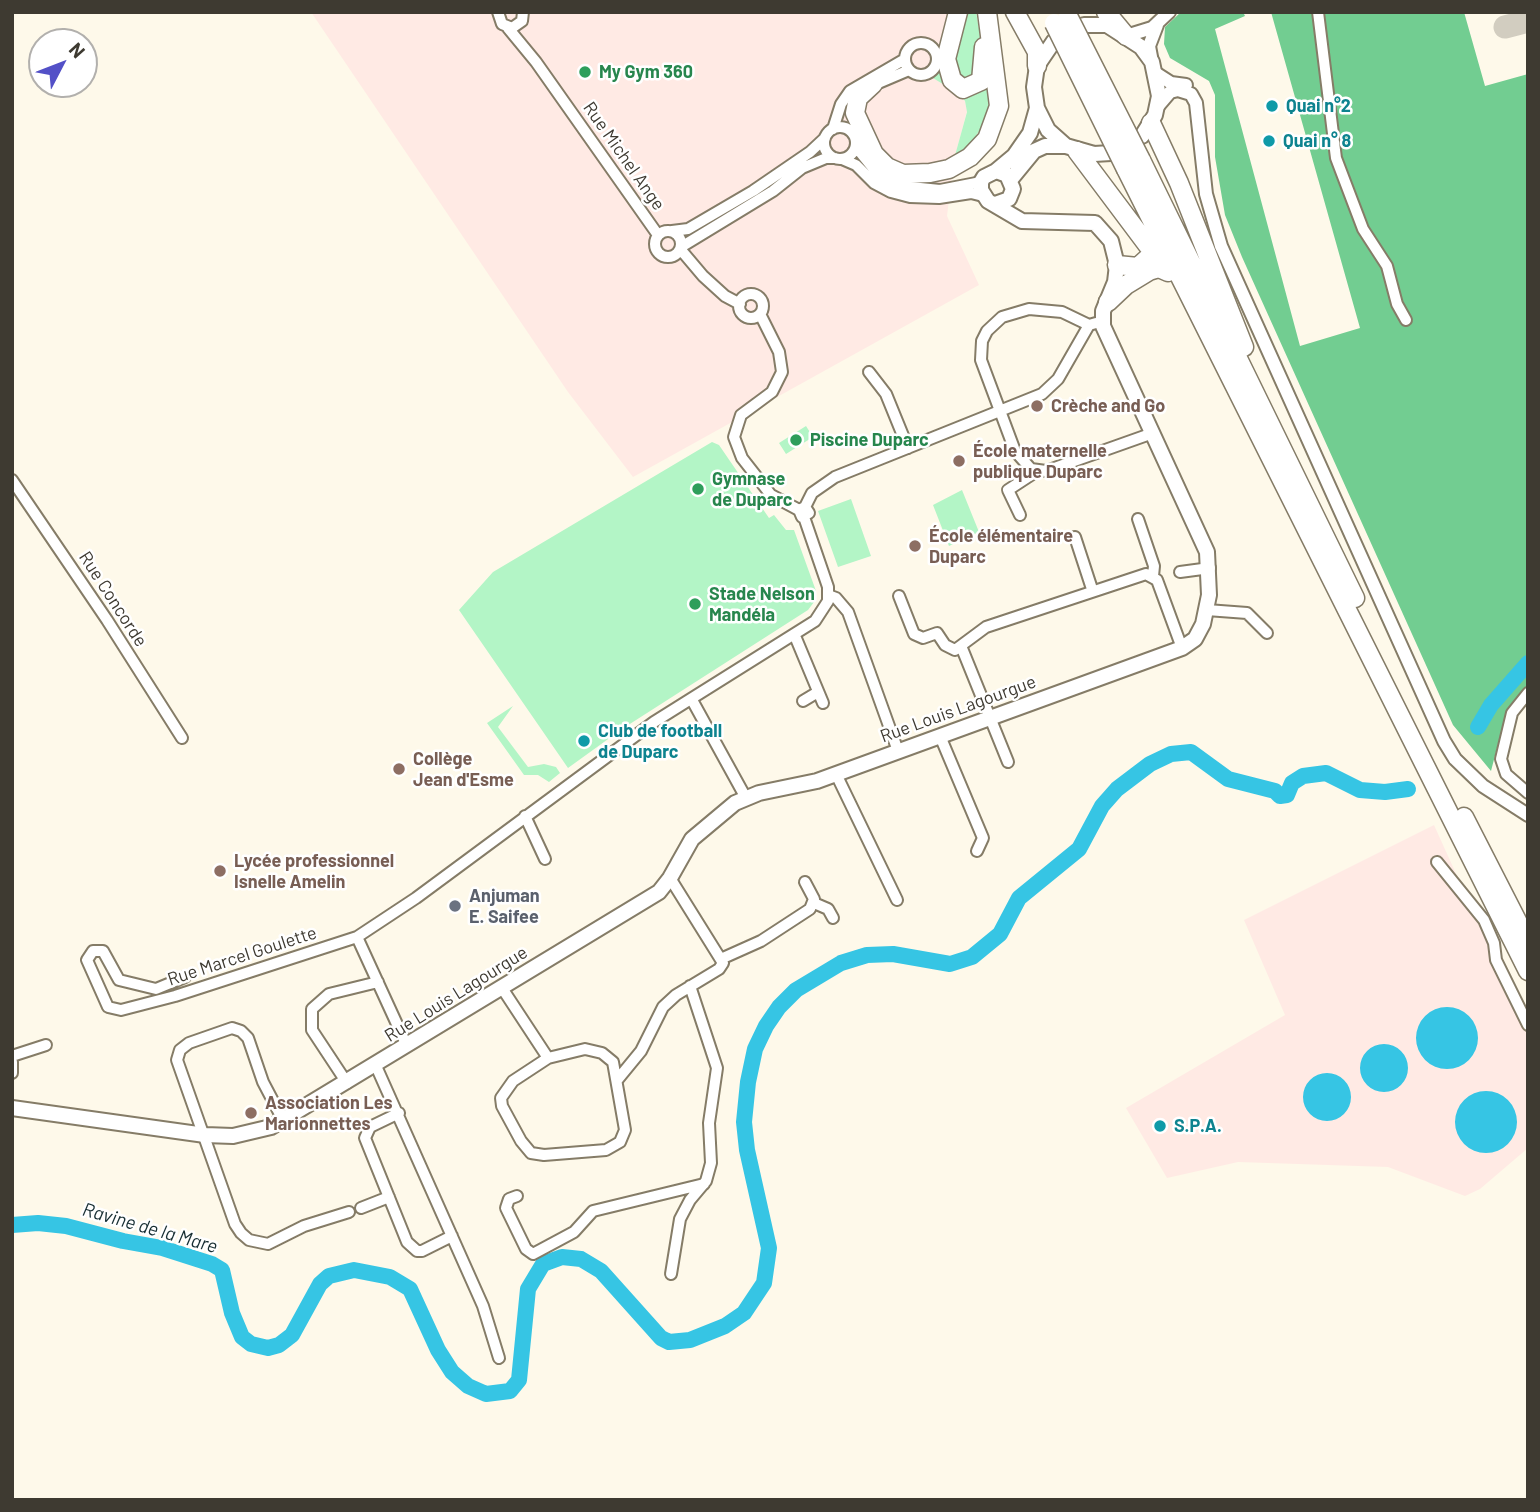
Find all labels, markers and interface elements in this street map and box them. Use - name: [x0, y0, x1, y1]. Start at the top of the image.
- north arrow: [28, 28, 98, 98]
- text: N: [65, 38, 90, 62]
- place label: My Gym 360: [599, 61, 693, 83]
- marker: My Gym 360: [577, 64, 593, 80]
- place label: Quai n°2: [1286, 95, 1351, 117]
- street label: Rue Michel Ange: [579, 98, 669, 214]
- marker: Quai n°2: [1264, 98, 1280, 114]
- place label: Quai n° 8: [1283, 130, 1351, 152]
- marker: Quai n° 8: [1261, 133, 1277, 149]
- place label: Crèche and Go: [1051, 395, 1165, 417]
- marker: Crèche and Go: [1029, 398, 1045, 414]
- place label: Piscine Duparc: [810, 429, 929, 451]
- marker: Piscine Duparc: [788, 432, 804, 448]
- place label: École maternelle publique Duparc: [973, 440, 1107, 482]
- marker: École maternelle publique Duparc: [951, 453, 967, 469]
- place label: Gymnase de Duparc: [712, 468, 792, 510]
- marker: Gymnase de Duparc: [690, 481, 706, 497]
- place label: École élémentaire Duparc: [929, 525, 1073, 568]
- marker: École élémentaire Duparc: [907, 538, 923, 554]
- street label: Rue Concorde: [74, 547, 152, 651]
- place label: Stade Nelson Mandéla: [709, 583, 815, 626]
- marker: Stade Nelson Mandéla: [687, 596, 703, 612]
- street label: Rue Louis Lagourgue: [877, 671, 1039, 747]
- place label: Club de football de Duparc: [598, 720, 722, 762]
- marker: Club de football de Duparc: [576, 733, 592, 749]
- place label: Collège Jean d'Esme: [413, 748, 514, 790]
- marker: Collège Jean d'Esme: [391, 761, 407, 777]
- place label: Lycée professionnel Isnelle Amelin: [234, 850, 394, 892]
- marker: Lycée professionnel Isnelle Amelin: [212, 863, 228, 879]
- place label: Anjuman E. Saifee: [469, 885, 540, 928]
- marker: Anjuman E. Saifee: [447, 898, 463, 914]
- street label: Rue Marcel Goulette: [165, 922, 319, 990]
- street label: Rue Louis Lagourgue: [381, 941, 531, 1047]
- place label: Association Les Marionnettes: [265, 1092, 393, 1134]
- marker: Association Les Marionnettes: [243, 1105, 259, 1121]
- place label: S.P.A.: [1174, 1115, 1222, 1137]
- marker: S.P.A.: [1152, 1118, 1168, 1134]
- water label: Ravine de la Mare: [80, 1198, 220, 1258]

